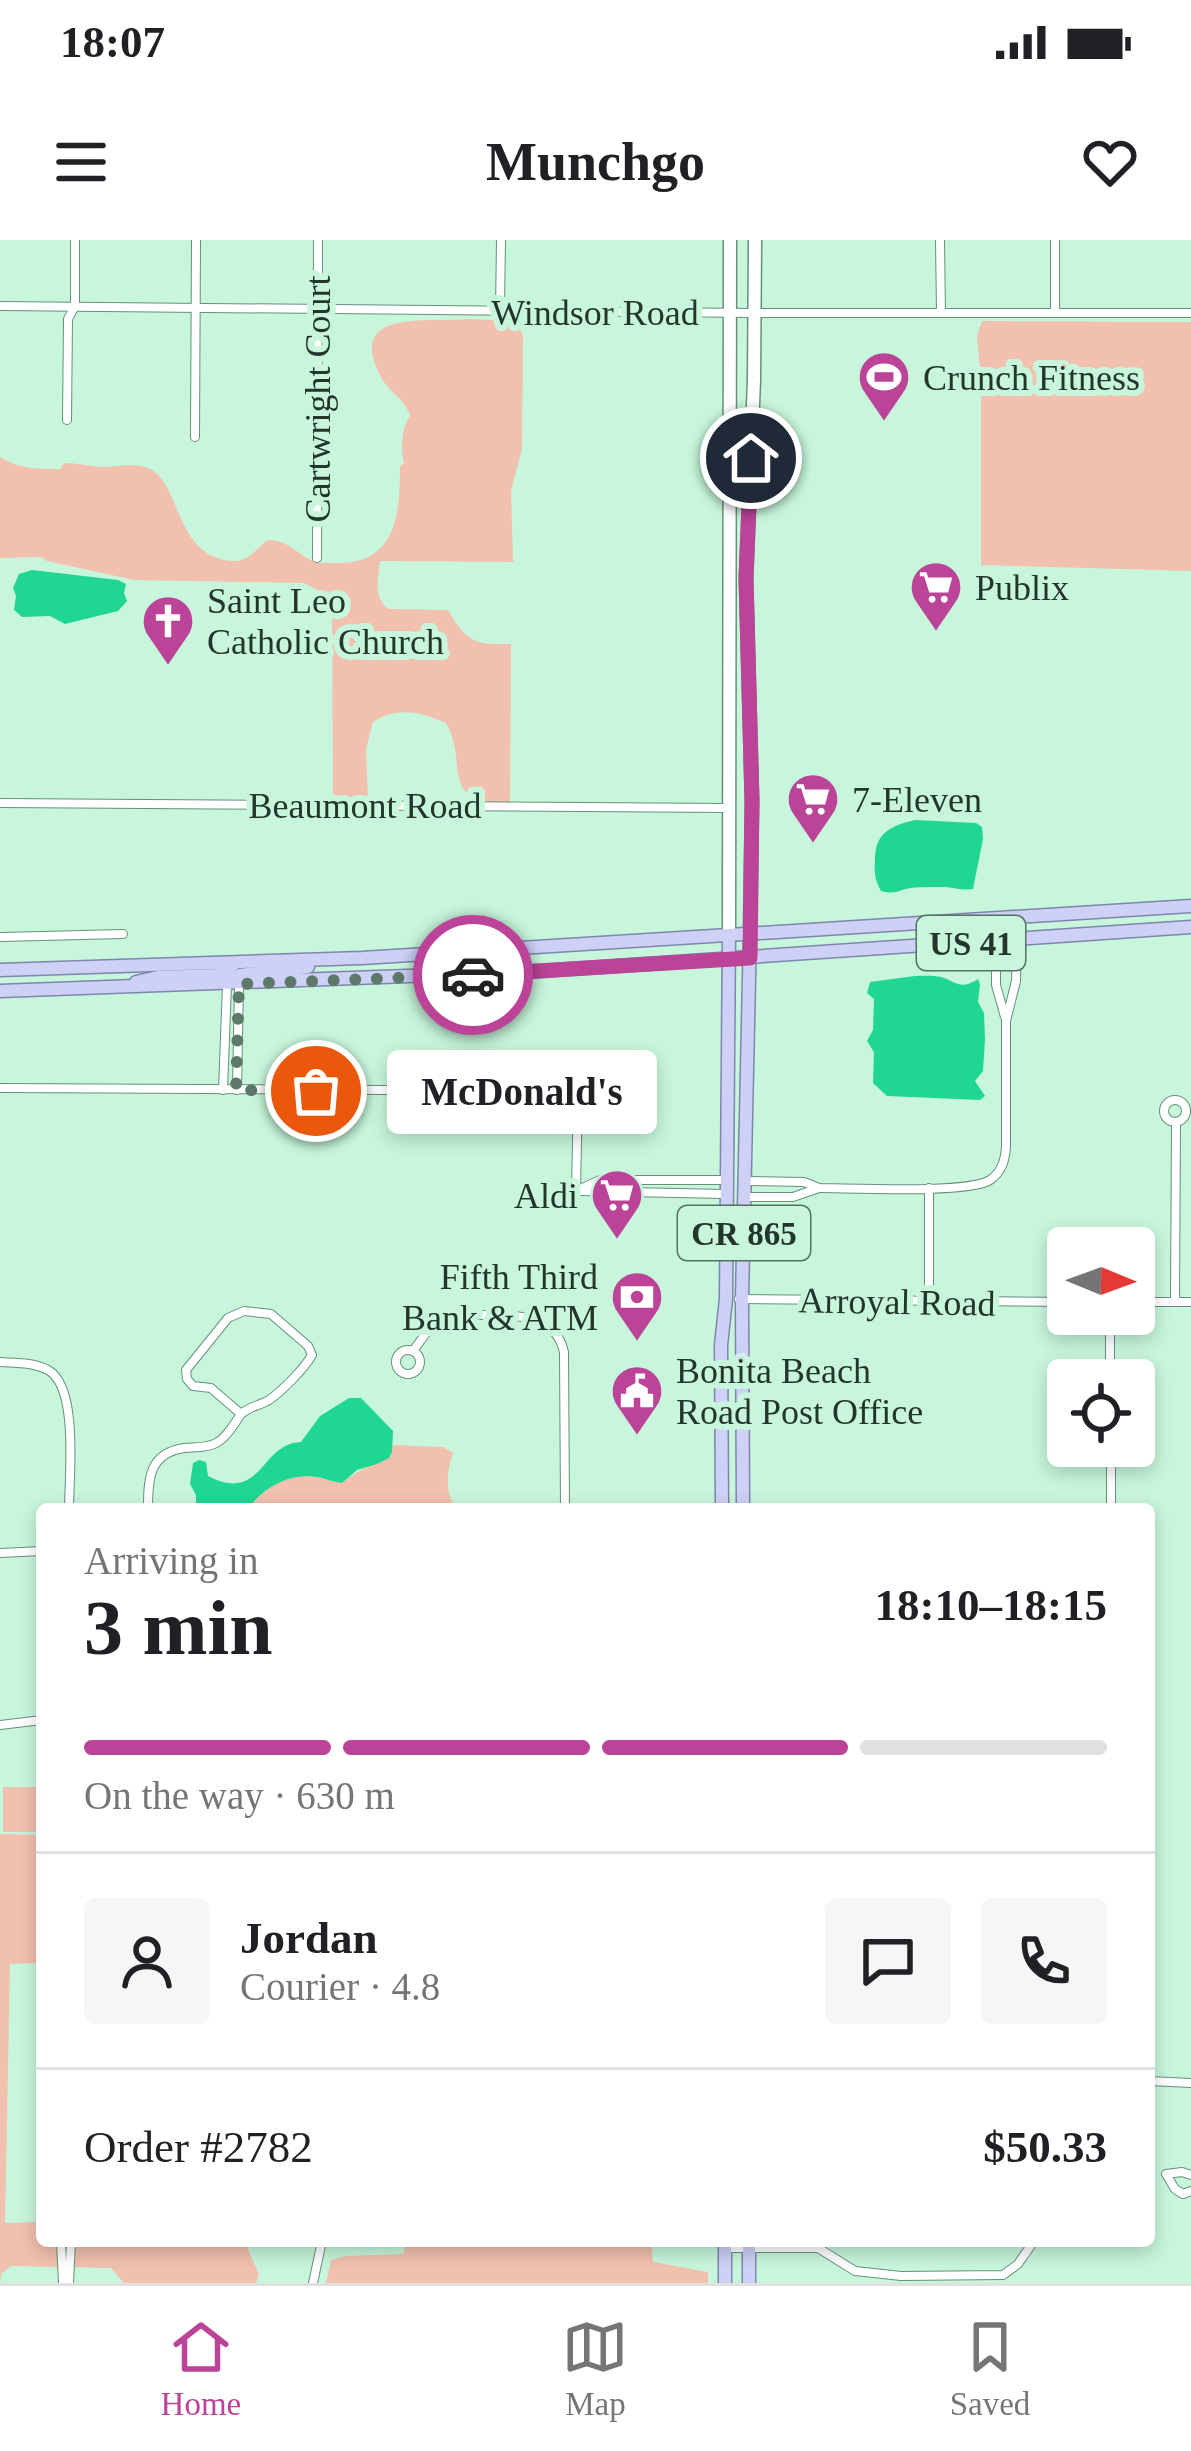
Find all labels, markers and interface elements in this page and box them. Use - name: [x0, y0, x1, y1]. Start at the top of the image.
- text: 18:07: [60, 17, 165, 67]
- icon: menu: [48, 129, 114, 195]
- icon: heart: [1077, 129, 1143, 195]
- text: Munchgo: [486, 132, 705, 192]
- street label: Cartwright Court: [298, 276, 338, 522]
- street label: Windsor Road: [491, 293, 699, 333]
- sports icon: Crunch Fitness: [856, 349, 912, 423]
- place label: Crunch Fitness: [923, 358, 1140, 398]
- pin: [700, 407, 802, 509]
- icon: home: [718, 425, 784, 491]
- supermarket icon: Publix: [908, 559, 964, 633]
- place label: Publix: [975, 568, 1069, 608]
- place label: Saint Leo Catholic Church: [207, 581, 444, 662]
- church icon: Saint Leo Catholic Church: [140, 593, 196, 667]
- supermarket icon: 7-Eleven: [785, 771, 841, 845]
- place label: 7-Eleven: [852, 780, 982, 820]
- street label: Beaumont Road: [249, 786, 481, 826]
- courier: [413, 915, 533, 1035]
- road number: US 41: [917, 916, 1025, 970]
- icon: car: [440, 942, 506, 1008]
- pin: [265, 1040, 367, 1142]
- callout: McDonald's: [388, 1049, 658, 1133]
- icon: bag: [283, 1058, 349, 1124]
- text: McDonald's: [421, 1070, 623, 1113]
- supermarket icon: Aldi: [589, 1167, 645, 1241]
- place label: Aldi: [514, 1176, 578, 1216]
- road number: CR 865: [678, 1206, 810, 1260]
- north arrow: [1047, 1227, 1155, 1335]
- map controls: [1047, 1227, 1155, 1467]
- place label: Fifth Third Bank & ATM: [402, 1257, 598, 1338]
- bank icon: Fifth Third Bank & ATM: [609, 1269, 665, 1343]
- street label: Arroyal Road: [798, 1280, 996, 1324]
- place label: Bonita Beach Road Post Office: [676, 1351, 923, 1432]
- button: locate: [1047, 1359, 1155, 1467]
- public building icon: Bonita Beach Road Post Office: [609, 1363, 665, 1437]
- text: Arriving in: [84, 1539, 258, 1582]
- text: 18:10–18:15: [875, 1580, 1107, 1630]
- text: 3 min: [84, 1584, 273, 1671]
- text: On the way · 630 m: [84, 1774, 395, 1817]
- button: person: [84, 1898, 210, 2024]
- button: chat: [825, 1898, 951, 2024]
- button: phone: [981, 1898, 1107, 2024]
- text: Jordan: [240, 1913, 378, 1963]
- text: Courier · 4.8: [240, 1965, 440, 2008]
- text: Order #2782: [84, 2122, 313, 2172]
- text: $50.33: [983, 2122, 1107, 2172]
- tab: Home: [161, 2314, 241, 2423]
- tab: Map: [562, 2314, 628, 2423]
- tab: Saved: [950, 2314, 1030, 2423]

